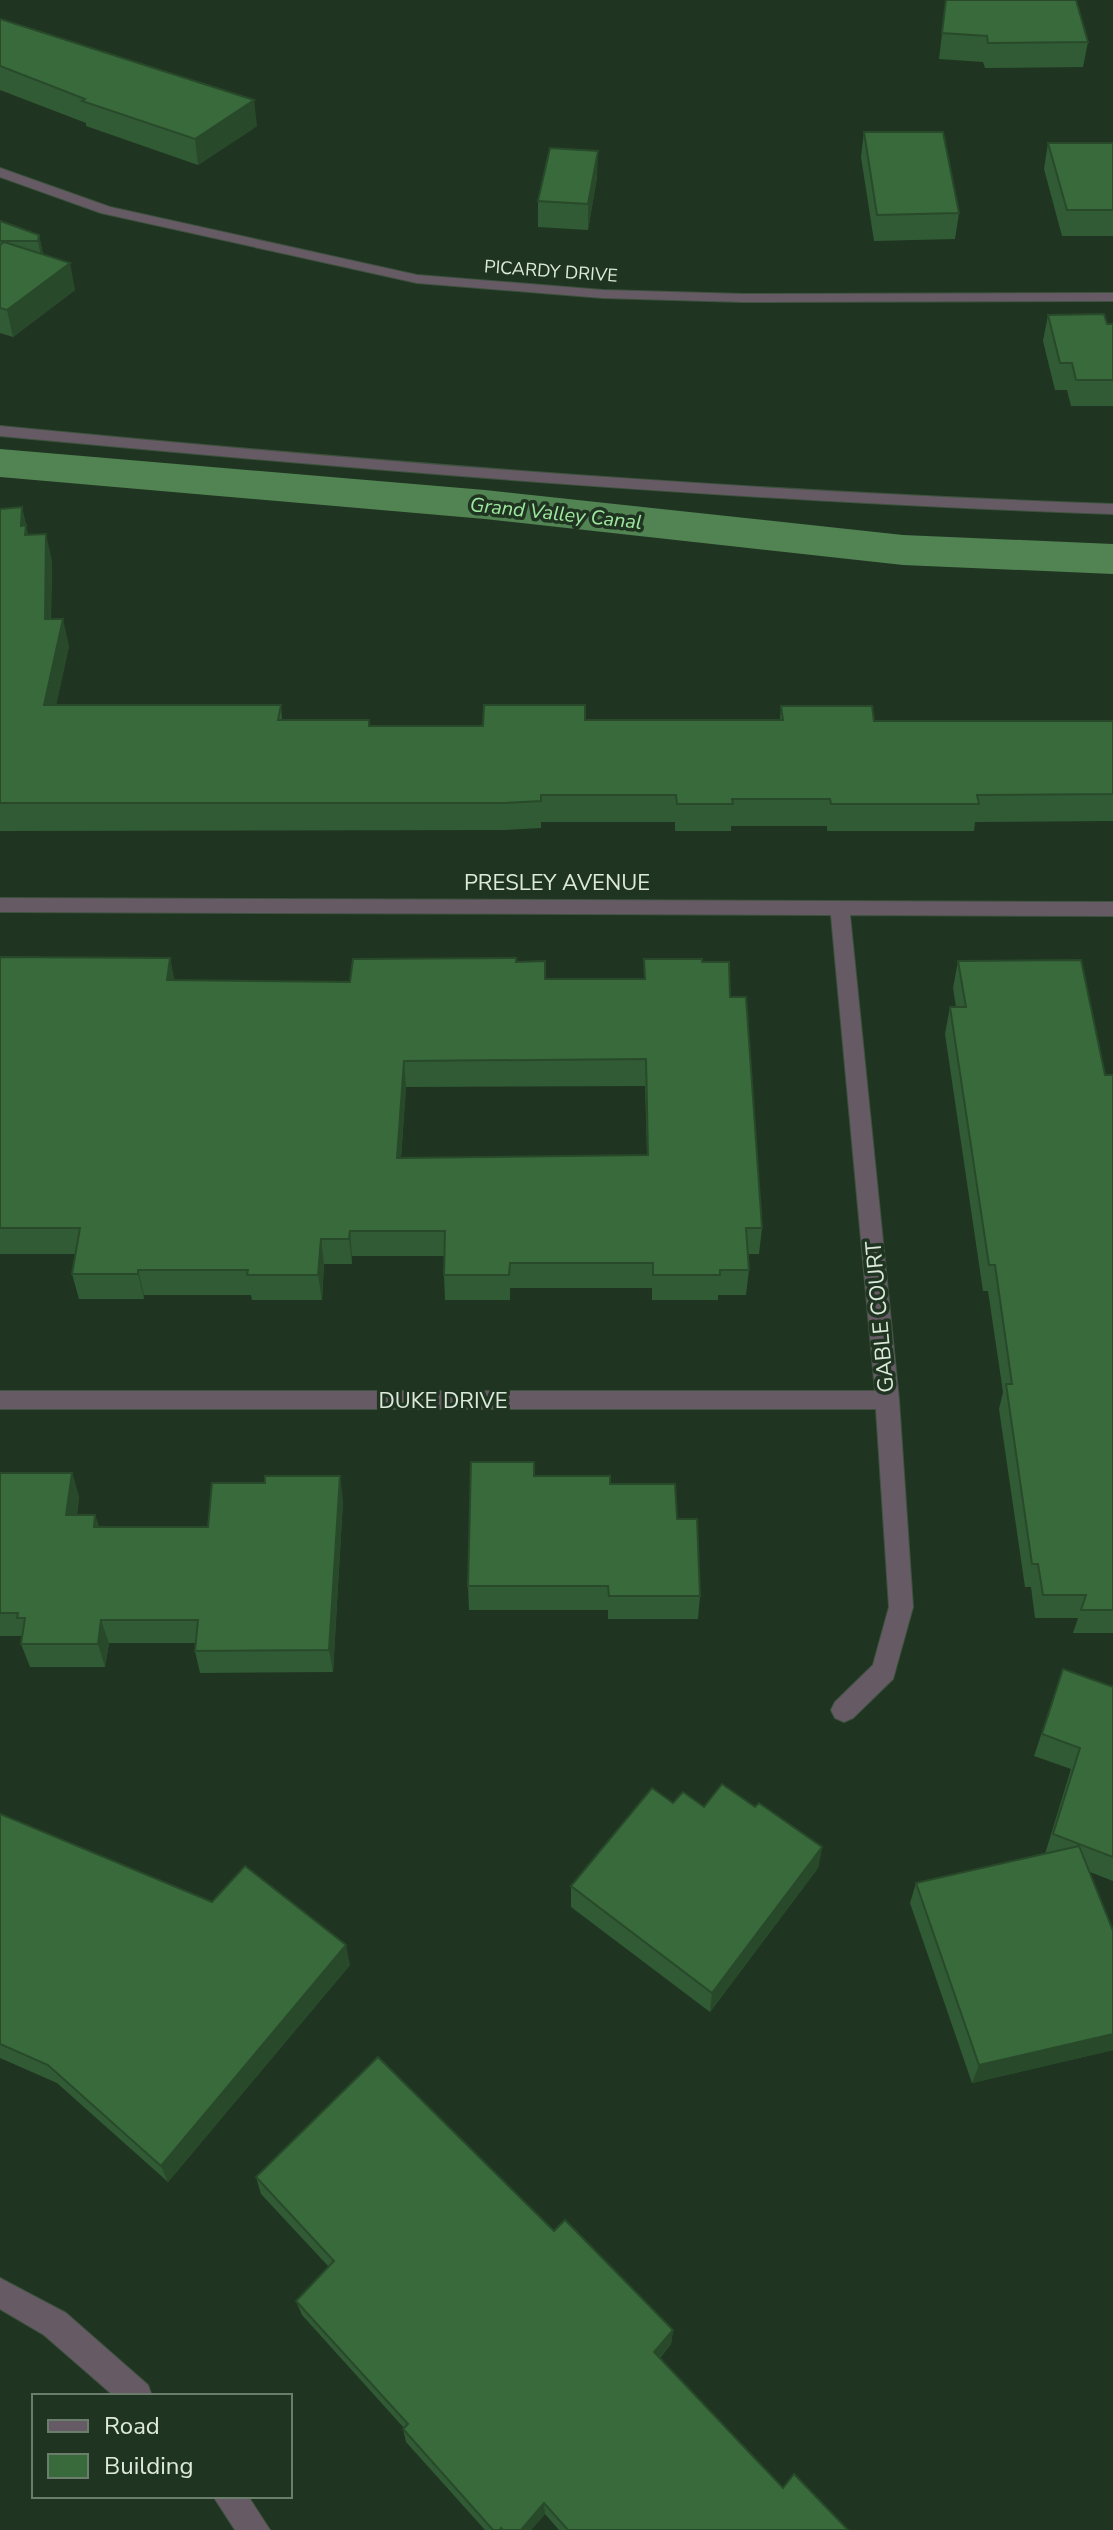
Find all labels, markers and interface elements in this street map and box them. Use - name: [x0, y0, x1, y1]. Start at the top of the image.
- street label: PICARDY DRIVE: [483, 254, 619, 288]
- water label: Grand Valley Canal: [469, 491, 643, 536]
- street label: PRESLEY AVENUE: [464, 868, 650, 898]
- street label: GABLE COURT: [858, 1239, 902, 1394]
- street label: DUKE DRIVE: [378, 1386, 508, 1416]
- legend: [32, 2394, 292, 2498]
- text: Road: [104, 2410, 160, 2442]
- text: Building: [104, 2450, 194, 2482]

